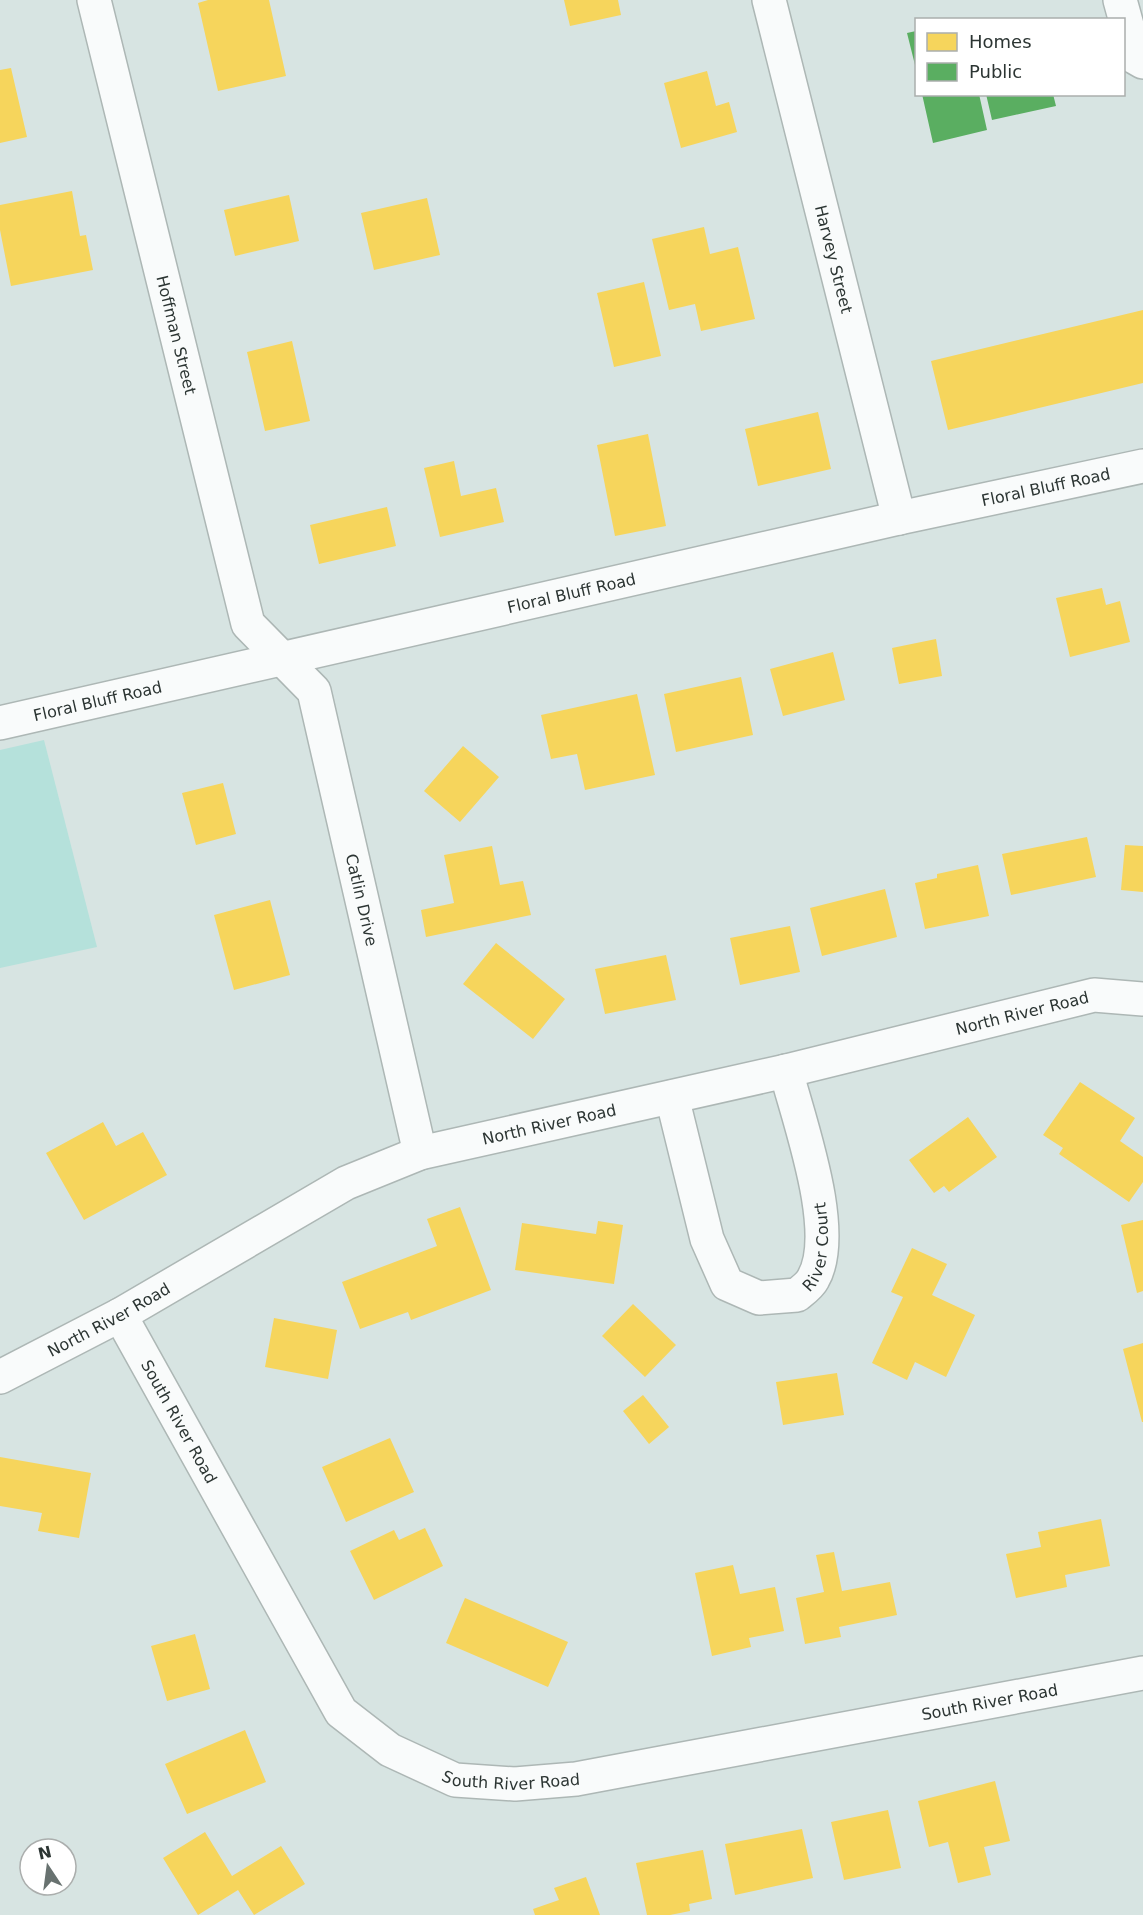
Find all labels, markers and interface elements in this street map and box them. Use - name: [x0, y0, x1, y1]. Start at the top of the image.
- legend: [915, 18, 1125, 96]
- text: Homes: [969, 31, 1032, 52]
- text: Public: [969, 61, 1022, 82]
- street label: Harvey Street: [811, 203, 857, 315]
- street label: Hoffman Street: [153, 273, 201, 397]
- street label: Floral Bluff Road: [979, 464, 1112, 510]
- street label: Floral Bluff Road: [505, 569, 637, 617]
- street label: Floral Bluff Road: [31, 677, 164, 725]
- street label: Catlin Drive: [342, 852, 382, 948]
- street label: North River Road: [954, 987, 1091, 1038]
- street label: North River Road: [480, 1100, 618, 1148]
- street label: River Court: [798, 1201, 832, 1295]
- street label: North River Road: [44, 1278, 173, 1360]
- street label: South River Road: [137, 1357, 221, 1487]
- street label: South River Road: [920, 1680, 1059, 1724]
- street label: South River Road: [439, 1766, 581, 1794]
- north arrow: [18, 1837, 78, 1897]
- text: N: [36, 1842, 53, 1864]

